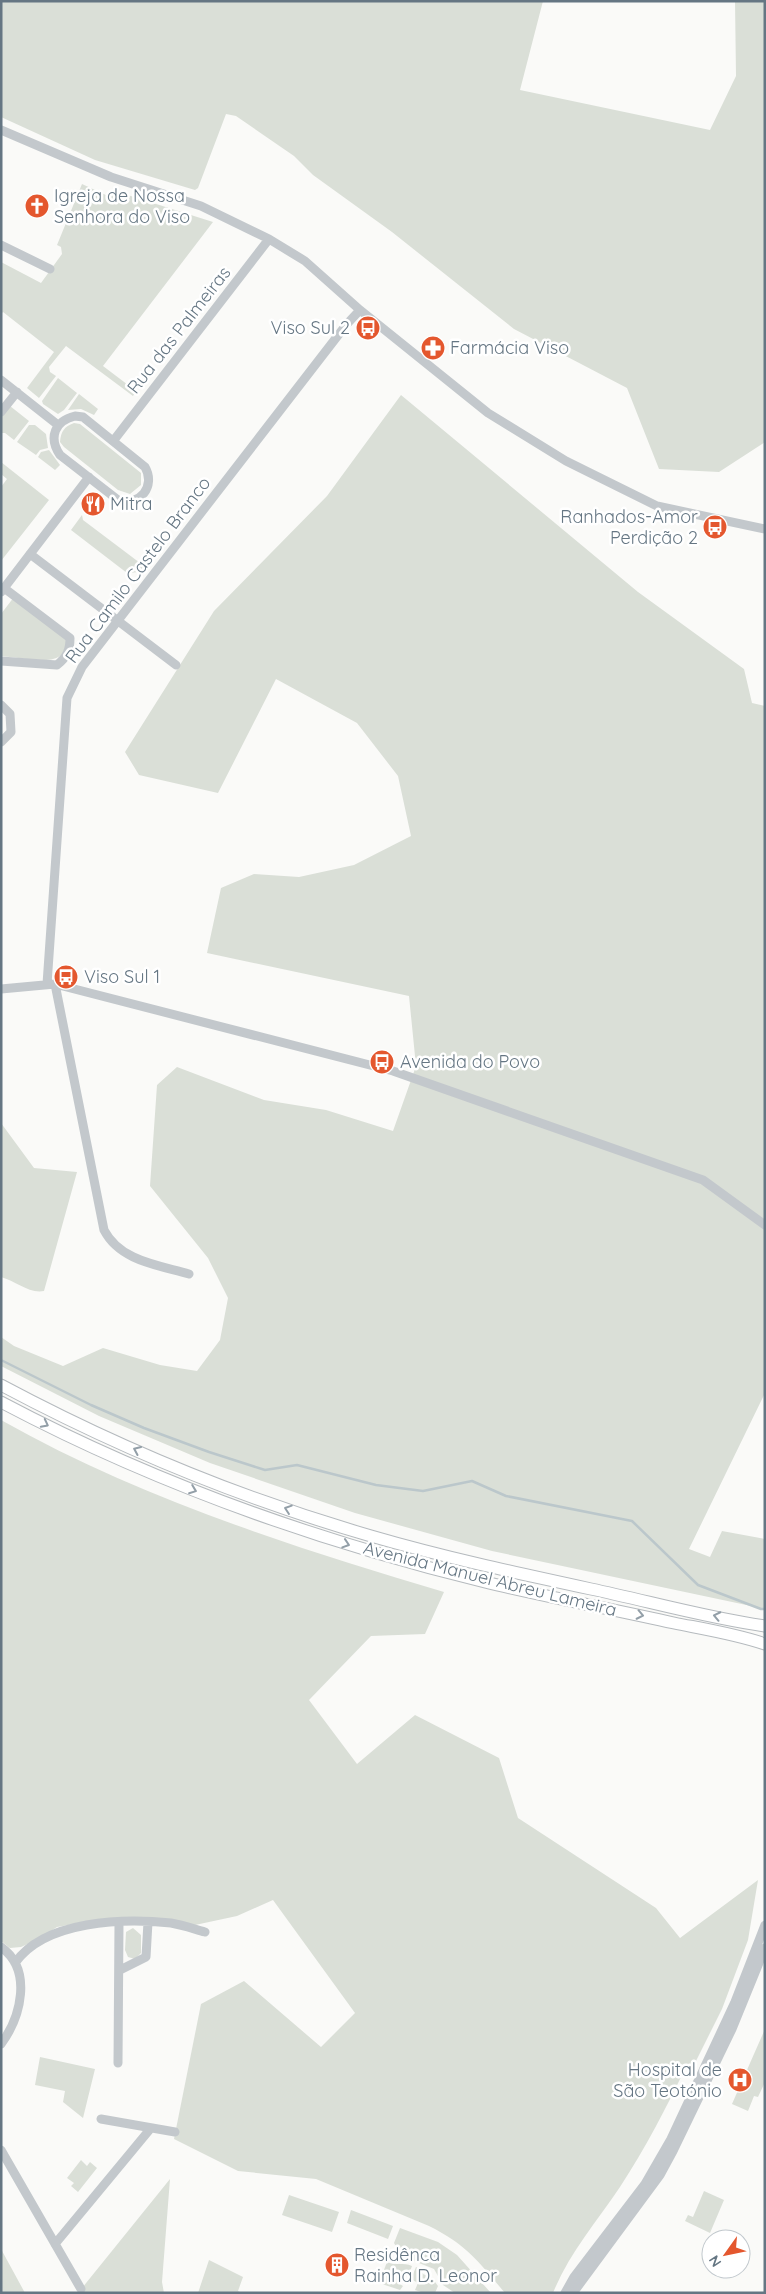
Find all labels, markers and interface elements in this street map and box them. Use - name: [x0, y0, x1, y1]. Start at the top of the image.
- place label: Igreja de Nossa Senhora do Viso: [54, 184, 190, 228]
- church icon: Igreja de Nossa Senhora do Viso: [24, 193, 50, 219]
- street label: Rua das Palmeiras: [122, 261, 235, 398]
- bus stop icon: Viso Sul 2: [355, 315, 381, 341]
- place label: Viso Sul 2: [271, 316, 350, 339]
- pharmacy icon: Farmácia Viso: [420, 335, 446, 361]
- place label: Farmácia Viso: [450, 336, 569, 359]
- street label: Rua Camilo Castelo Branco: [60, 472, 215, 668]
- restaurant icon: Mitra: [80, 491, 106, 517]
- place label: Mitra: [110, 492, 152, 515]
- place label: Ranhados-Amor Perdição 2: [560, 505, 698, 549]
- bus stop icon: Ranhados-Amor Perdição 2: [702, 514, 728, 540]
- bus stop icon: Viso Sul 1: [53, 964, 79, 990]
- place label: Viso Sul 1: [84, 965, 160, 988]
- bus stop icon: Avenida do Povo: [369, 1049, 395, 1075]
- place label: Avenida do Povo: [400, 1050, 540, 1073]
- one-way arrow: [39, 1418, 48, 1428]
- one-way arrow: [133, 1446, 142, 1457]
- one-way arrow: [188, 1484, 197, 1495]
- one-way arrow: [285, 1504, 293, 1514]
- street label: Avenida Manuel Abreu Lameira: [361, 1536, 619, 1621]
- one-way arrow: [342, 1538, 350, 1548]
- one-way arrow: [636, 1609, 645, 1620]
- one-way arrow: [713, 1611, 721, 1622]
- place label: Hospital de São Teotónio: [613, 2058, 722, 2102]
- hospital icon: Hospital de São Teotónio: [727, 2067, 753, 2093]
- north arrow: [701, 2229, 751, 2279]
- place label: Residênca Rainha D. Leonor: [354, 2243, 497, 2287]
- building icon: Residênca Rainha D. Leonor: [324, 2252, 350, 2278]
- text: N: [705, 2252, 725, 2270]

